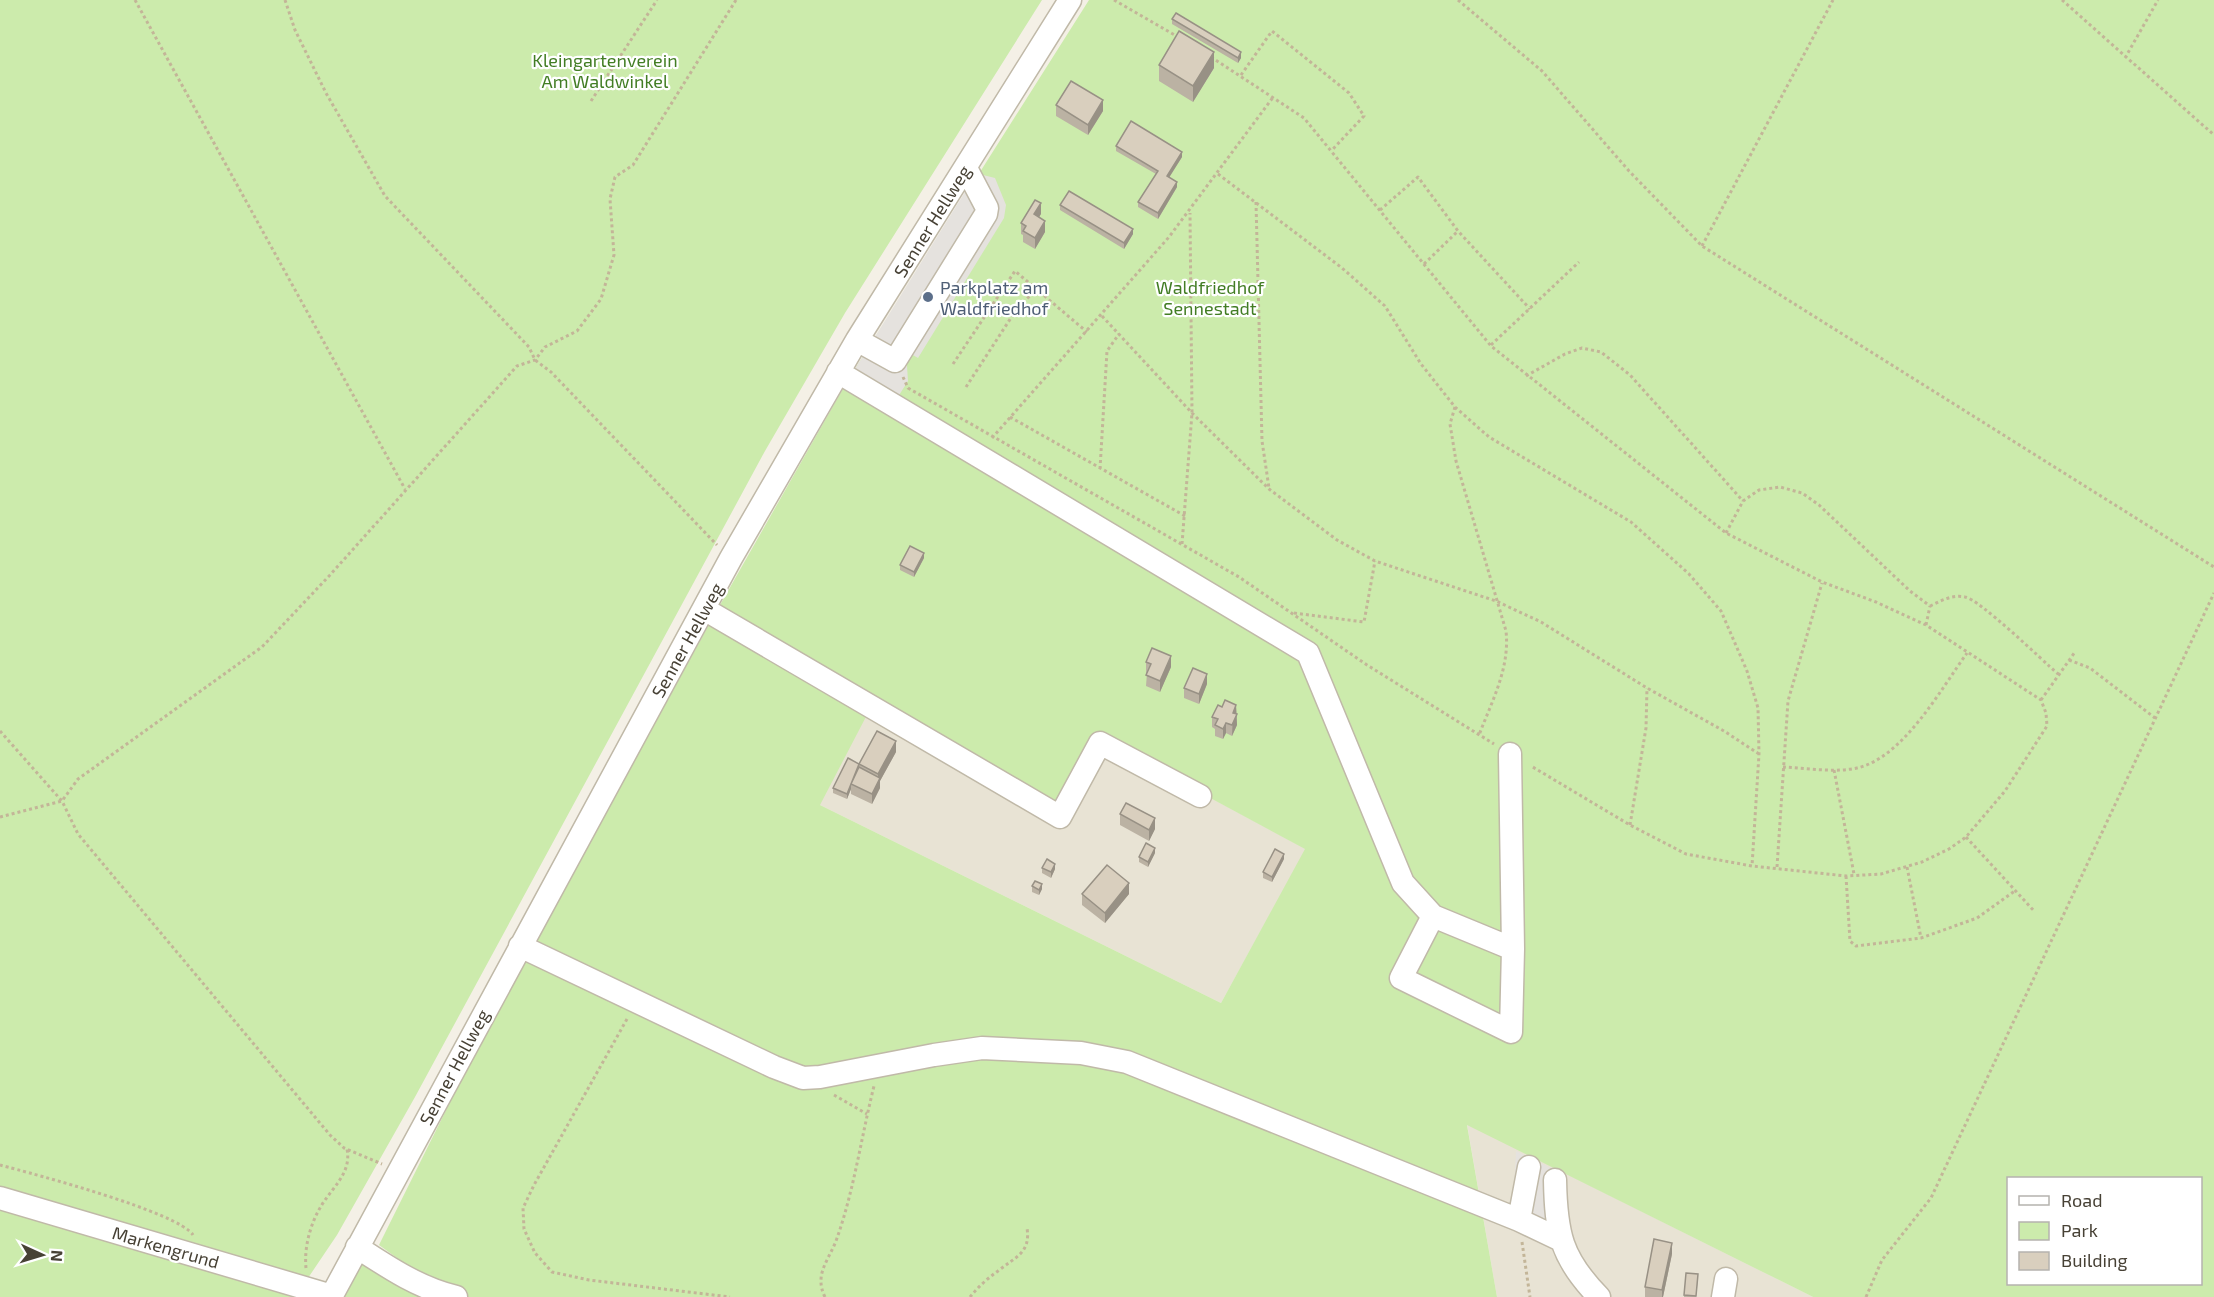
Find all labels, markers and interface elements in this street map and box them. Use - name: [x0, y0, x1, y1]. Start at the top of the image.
- park label: Kleingartenverein Am Waldwinkel: [532, 49, 678, 92]
- street label: Senner Hellweg: [889, 161, 975, 281]
- place label: Parkplatz am Waldfriedhof: [940, 276, 1050, 319]
- park label: Waldfriedhof Sennestadt: [1156, 276, 1265, 319]
- marker: Parkplatz am Waldfriedhof: [921, 290, 935, 304]
- street label: Senner Hellweg: [646, 579, 728, 701]
- street label: Senner Hellweg: [414, 1005, 494, 1129]
- legend: [2007, 1177, 2202, 1285]
- text: Road: [2061, 1189, 2102, 1211]
- text: Park: [2061, 1219, 2098, 1241]
- street label: Markengrund: [110, 1221, 222, 1273]
- north arrow: [12, 1225, 72, 1285]
- text: Building: [2061, 1249, 2128, 1271]
- text: N: [48, 1250, 67, 1263]

